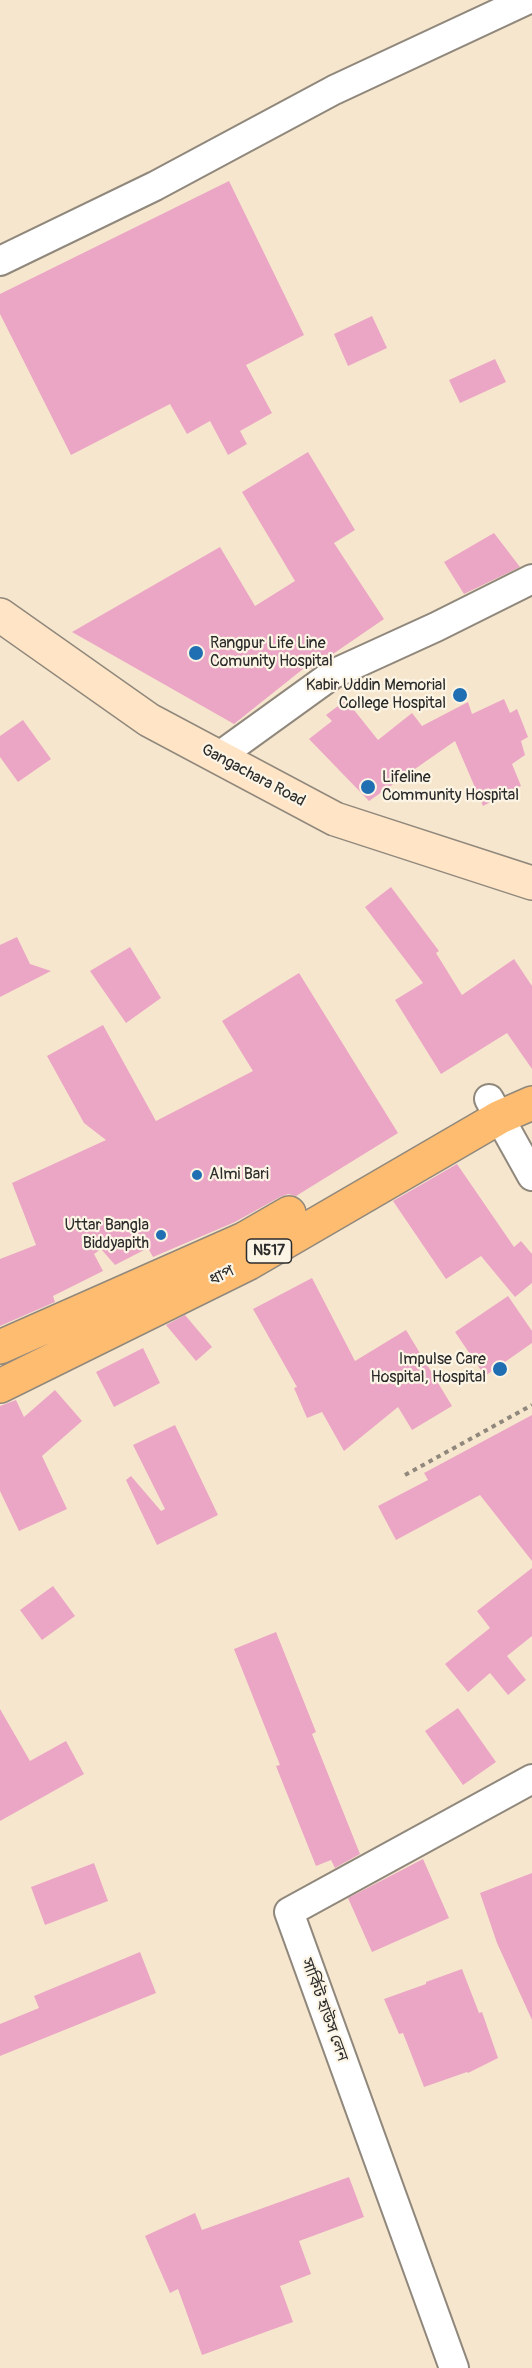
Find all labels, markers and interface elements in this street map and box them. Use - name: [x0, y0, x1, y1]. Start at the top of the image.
- place label: Rangpur Life Line Comunity Hospital: [210, 634, 333, 672]
- marker: Rangpur Life Line Comunity Hospital: [187, 644, 205, 662]
- place label: Kabir Uddin Memorial College Hospital: [306, 676, 446, 714]
- marker: Kabir Uddin Memorial College Hospital: [451, 686, 469, 704]
- street label: Gangachara Road: [198, 741, 308, 811]
- place label: Lifeline Community Hospital: [382, 768, 519, 806]
- marker: Lifeline Community Hospital: [359, 778, 377, 796]
- place label: Almi Bari: [209, 1165, 269, 1185]
- marker: Almi Bari: [190, 1168, 204, 1182]
- place label: Uttar Bangla Biddyapith: [65, 1216, 149, 1254]
- marker: Uttar Bangla Biddyapith: [154, 1228, 168, 1242]
- road number: N517: [246, 1239, 292, 1263]
- street label: ধাপ: [206, 1262, 238, 1290]
- place label: Impulse Care Hospital, Hospital: [371, 1350, 486, 1388]
- marker: Impulse Care Hospital, Hospital: [491, 1360, 509, 1378]
- street label: সার্কিট হাউস লেন: [296, 1956, 352, 2064]

